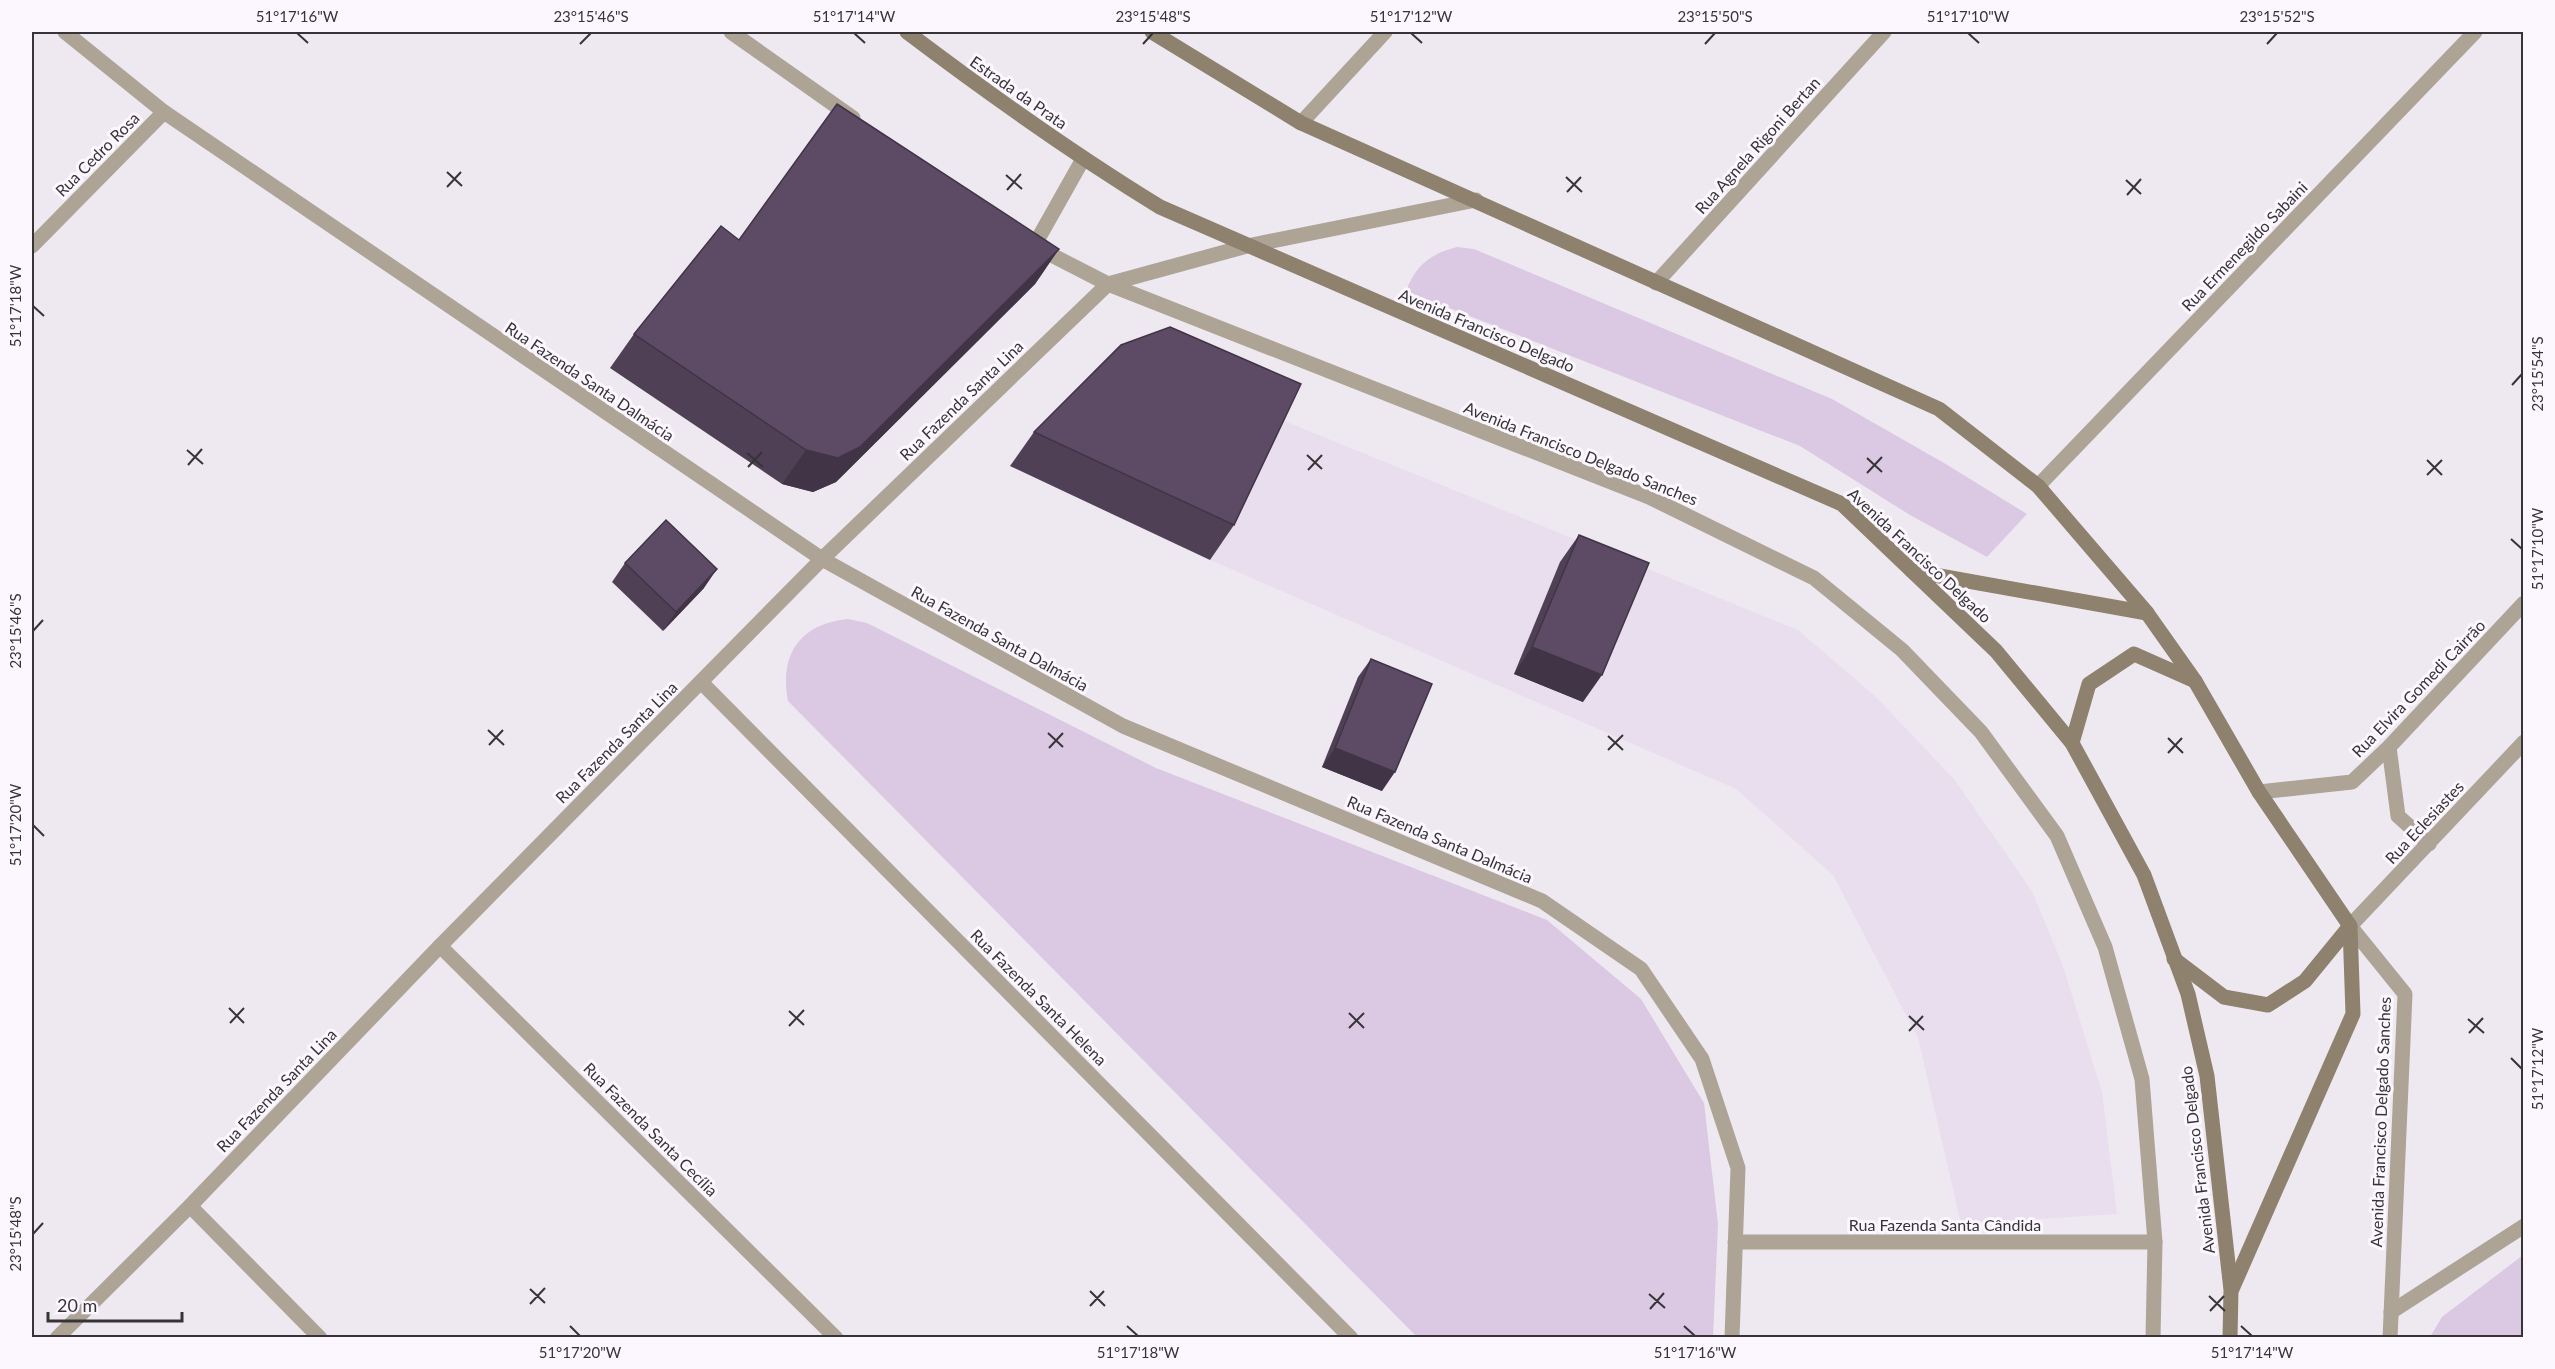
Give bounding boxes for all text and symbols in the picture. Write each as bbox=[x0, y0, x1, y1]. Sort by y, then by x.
text: 51°17'16"W bbox=[256, 7, 339, 25]
text: 23°15'46"S bbox=[553, 7, 629, 25]
text: 51°17'14"W bbox=[813, 7, 896, 25]
text: 23°15'48"S bbox=[1115, 7, 1191, 25]
text: 51°17'12"W bbox=[1370, 7, 1453, 25]
text: 23°15'50"S bbox=[1677, 7, 1753, 25]
text: 51°17'10"W bbox=[1927, 7, 2010, 25]
text: 23°15'52"S bbox=[2239, 7, 2315, 25]
street label: Estrada da Prata bbox=[967, 51, 1071, 133]
street label: Rua Agnela Rigoni Bertan bbox=[1691, 73, 1823, 217]
street label: Rua Cedro Rosa bbox=[51, 108, 143, 200]
street label: Rua Ermenegildo Sabaini bbox=[2177, 177, 2311, 315]
text: 51°17'18"W bbox=[6, 264, 24, 347]
street label: Avenida Francisco Delgado bbox=[1396, 284, 1578, 376]
street label: Rua Fazenda Santa Dalmácia bbox=[502, 317, 678, 445]
street label: Rua Fazenda Santa Lina bbox=[895, 336, 1027, 464]
text: 23°15'54"S bbox=[2528, 336, 2546, 412]
street label: Avenida Francisco Delgado Sanches bbox=[1461, 397, 1701, 509]
street label: Avenida Francisco Delgado bbox=[1844, 484, 1996, 626]
text: 51°17'10"W bbox=[2528, 507, 2546, 590]
street label: Rua Fazenda Santa Dalmácia bbox=[908, 581, 1092, 695]
text: 23°15'46"S bbox=[6, 593, 24, 669]
street label: Rua Elvira Gomedi Cairrão bbox=[2347, 615, 2489, 761]
street label: Rua Fazenda Santa Lina bbox=[551, 677, 681, 807]
street label: Rua Eclesiastes bbox=[2381, 777, 2467, 867]
text: 51°17'20"W bbox=[6, 783, 24, 866]
street label: Rua Fazenda Santa Dalmácia bbox=[1345, 791, 1535, 887]
street label: Rua Fazenda Santa Helena bbox=[967, 925, 1111, 1069]
street label: Avenida Francisco Delgado Sanches bbox=[2366, 996, 2394, 1248]
street label: Rua Fazenda Santa Lina bbox=[212, 1024, 340, 1156]
text: 51°17'12"W bbox=[2528, 1027, 2546, 1110]
street label: Rua Fazenda Santa Cecília bbox=[580, 1058, 722, 1200]
street label: Avenida Francisco Delgado bbox=[2176, 1065, 2218, 1255]
text: 23°15'48"S bbox=[6, 1196, 24, 1272]
street label: Rua Fazenda Santa Cândida bbox=[1849, 1215, 2041, 1234]
scale bar bbox=[48, 1285, 182, 1323]
text: 20 m bbox=[57, 1294, 97, 1316]
text: 51°17'20"W bbox=[539, 1343, 622, 1361]
text: 51°17'18"W bbox=[1097, 1343, 1180, 1361]
text: 51°17'16"W bbox=[1654, 1343, 1737, 1361]
text: 51°17'14"W bbox=[2211, 1343, 2294, 1361]

